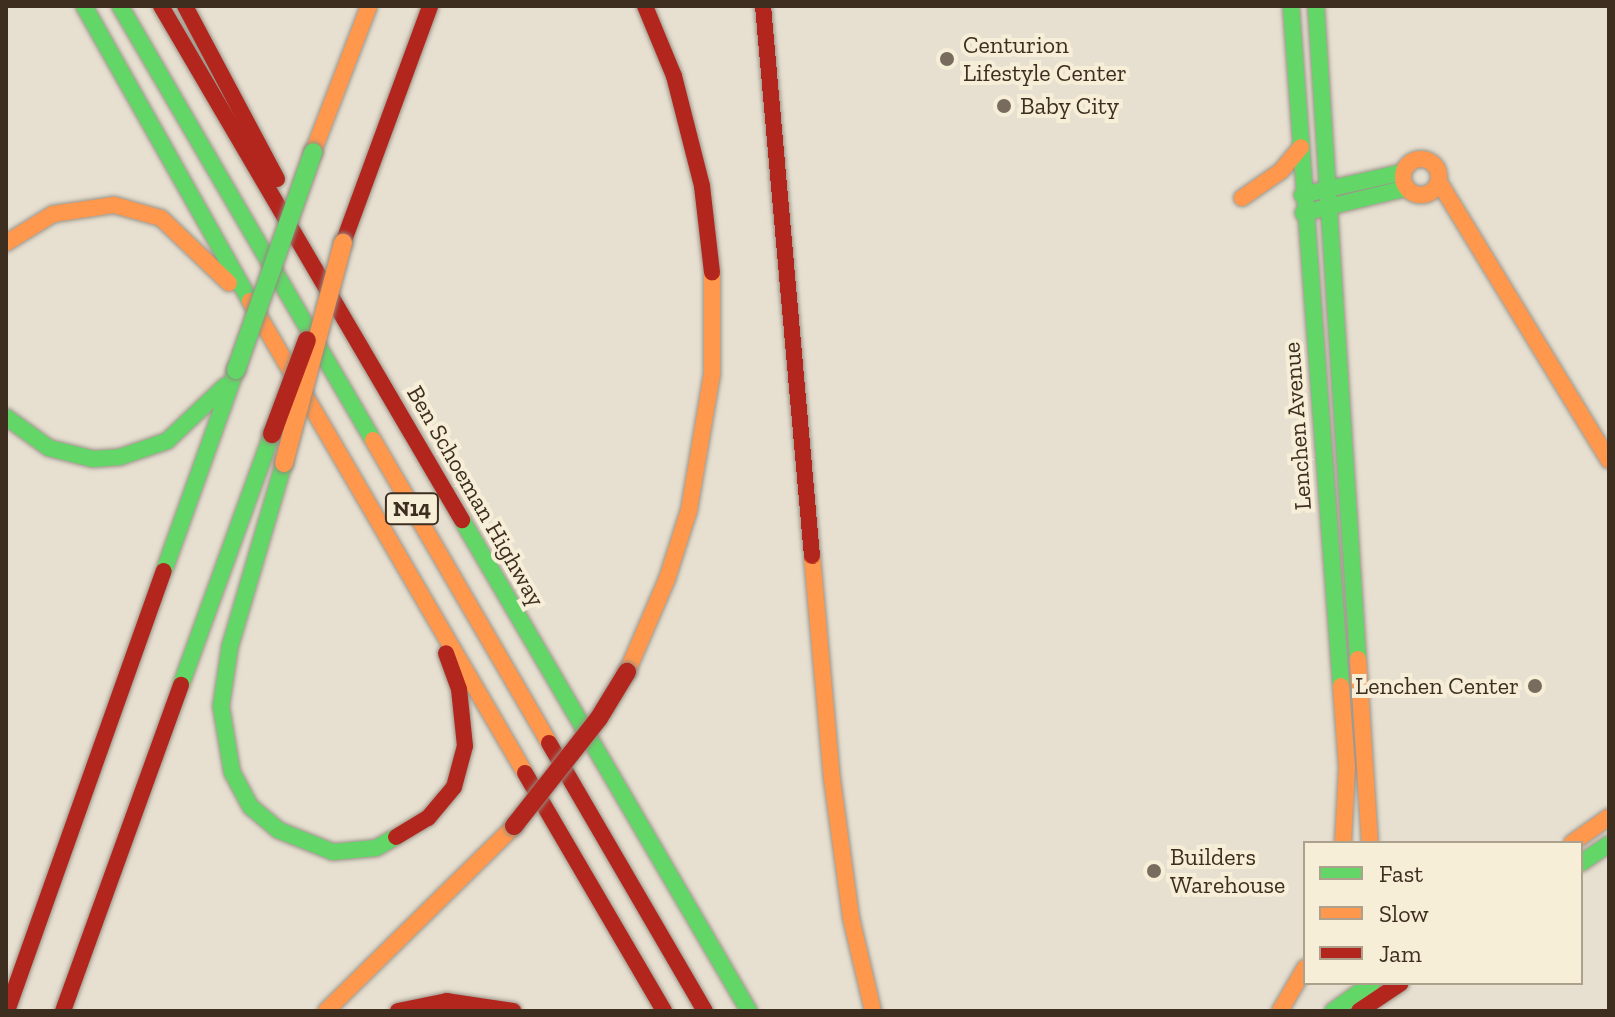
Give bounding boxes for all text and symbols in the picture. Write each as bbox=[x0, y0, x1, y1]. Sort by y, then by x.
place label: Centurion Lifestyle Center bbox=[963, 31, 1127, 87]
marker: Centurion Lifestyle Center bbox=[938, 50, 956, 68]
place label: Baby City bbox=[1020, 92, 1120, 120]
marker: Baby City bbox=[995, 97, 1013, 115]
street label: Lenchen Avenue bbox=[1277, 341, 1317, 511]
street label: Ben Schoeman Highway bbox=[401, 381, 551, 611]
road number: N14 bbox=[384, 491, 440, 527]
place label: Lenchen Center bbox=[1355, 672, 1519, 700]
marker: Lenchen Center bbox=[1526, 677, 1544, 695]
legend bbox=[1303, 841, 1583, 985]
place label: Builders Warehouse bbox=[1170, 843, 1285, 899]
text: Fast bbox=[1379, 859, 1423, 888]
marker: Builders Warehouse bbox=[1145, 862, 1163, 880]
text: Slow bbox=[1379, 899, 1429, 928]
text: Jam bbox=[1379, 939, 1422, 968]

